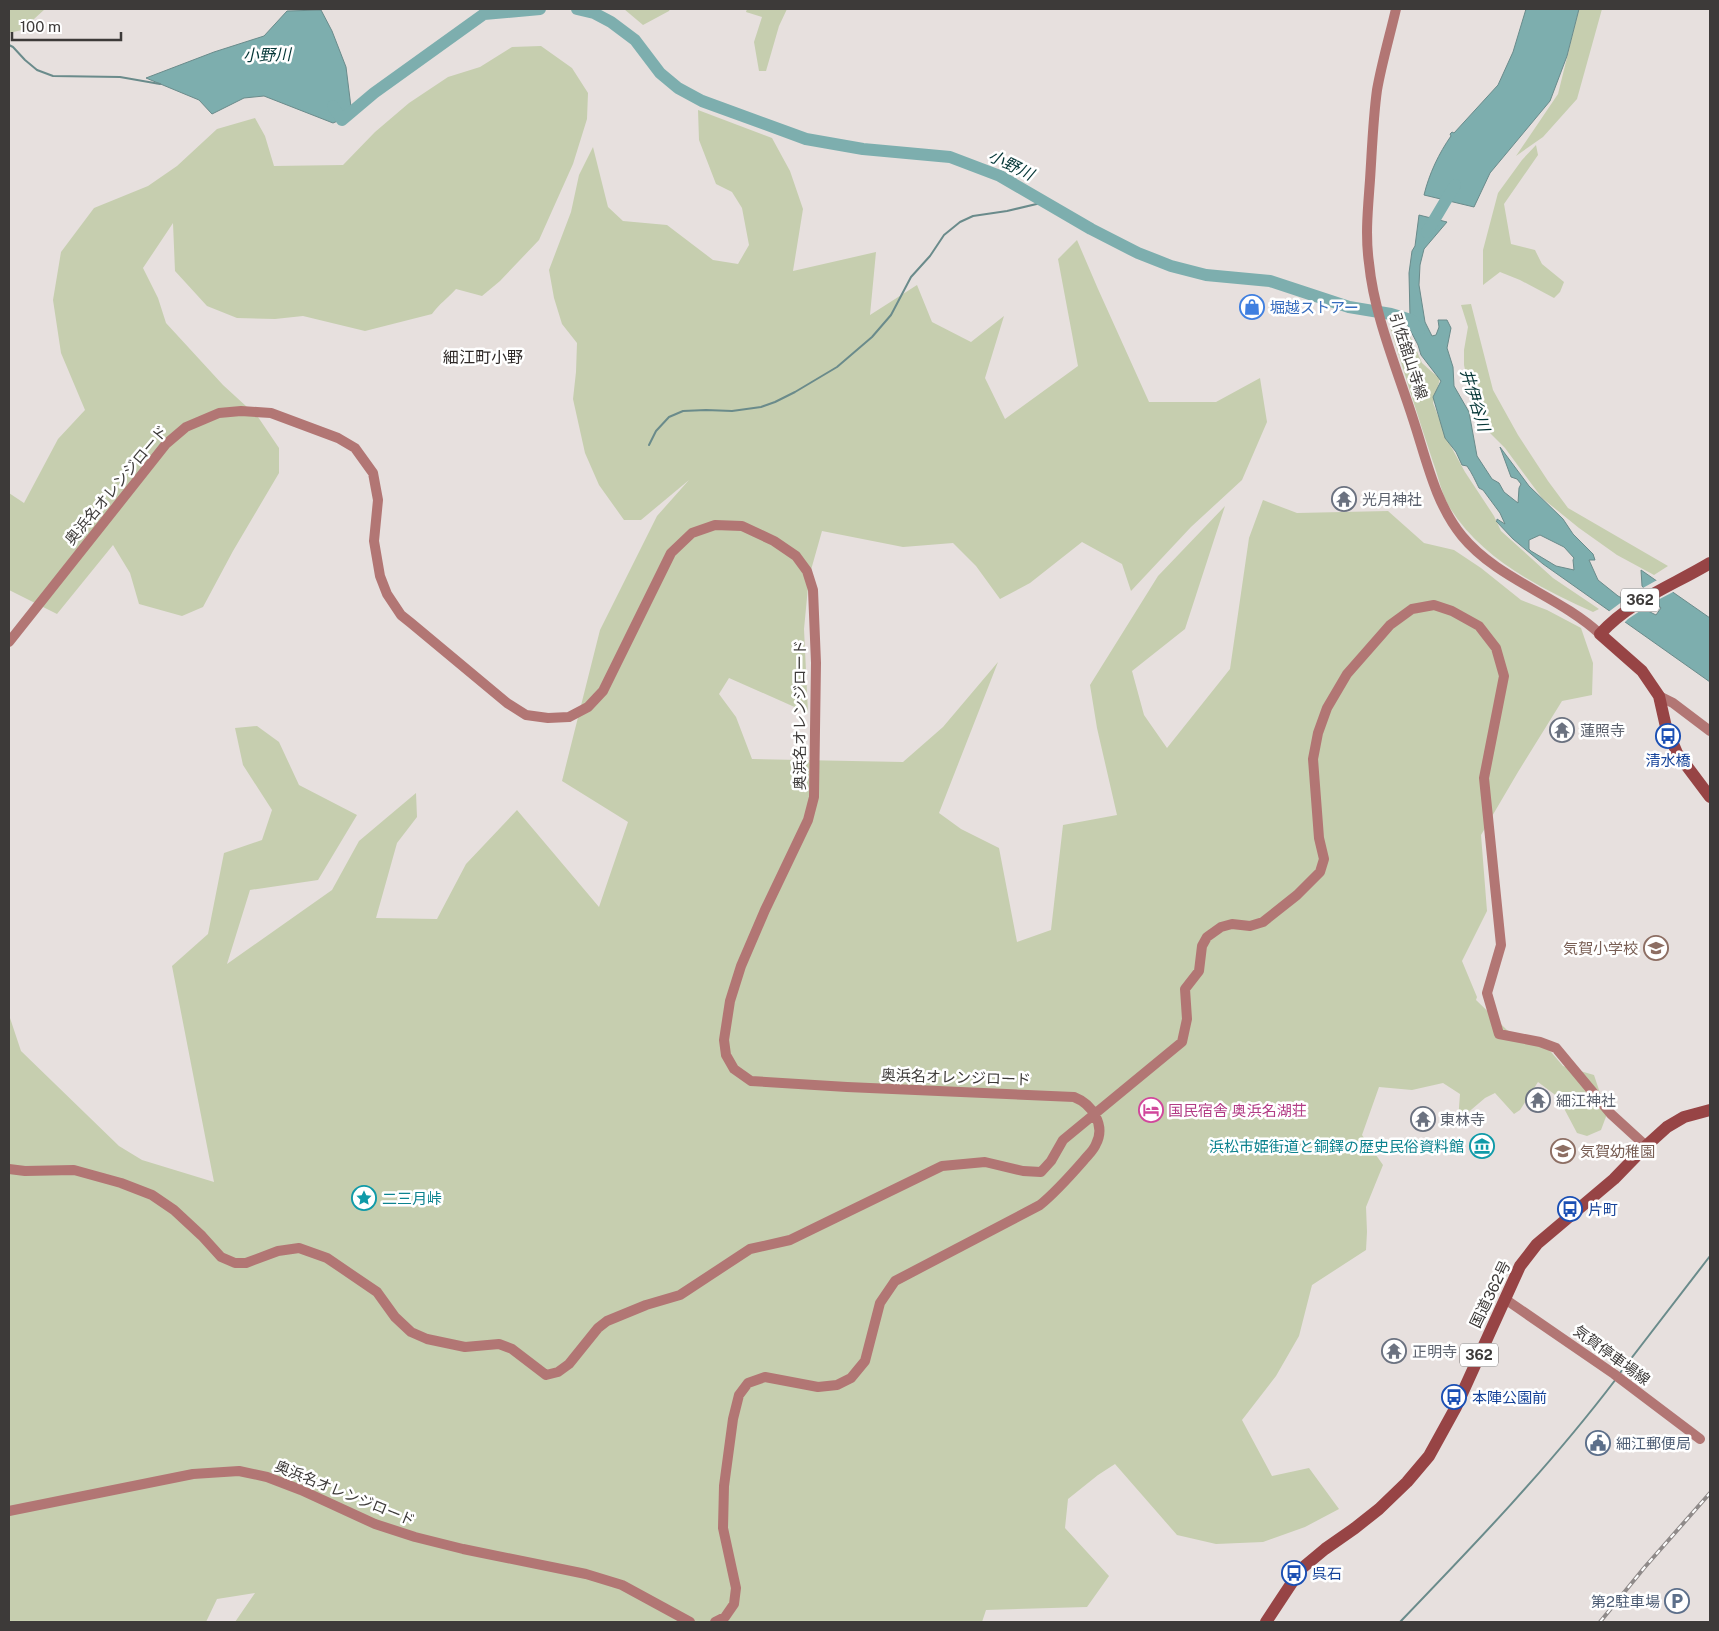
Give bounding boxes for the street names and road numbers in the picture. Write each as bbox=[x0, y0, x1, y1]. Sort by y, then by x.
street label: 引佐舘山寺線 bbox=[1387, 311, 1431, 401]
street label: 奥浜名オレンジロード bbox=[61, 422, 171, 548]
road number: 362 bbox=[1621, 588, 1659, 612]
street label: 奥浜名オレンジロード bbox=[791, 640, 808, 790]
street label: 奥浜名オレンジロード bbox=[881, 1066, 1031, 1088]
street label: 国道362号 bbox=[1466, 1258, 1514, 1330]
street label: 気賀停車場線 bbox=[1571, 1322, 1653, 1388]
road number: 362 bbox=[1460, 1344, 1498, 1366]
street label: 奥浜名オレンジロード bbox=[272, 1457, 418, 1529]

